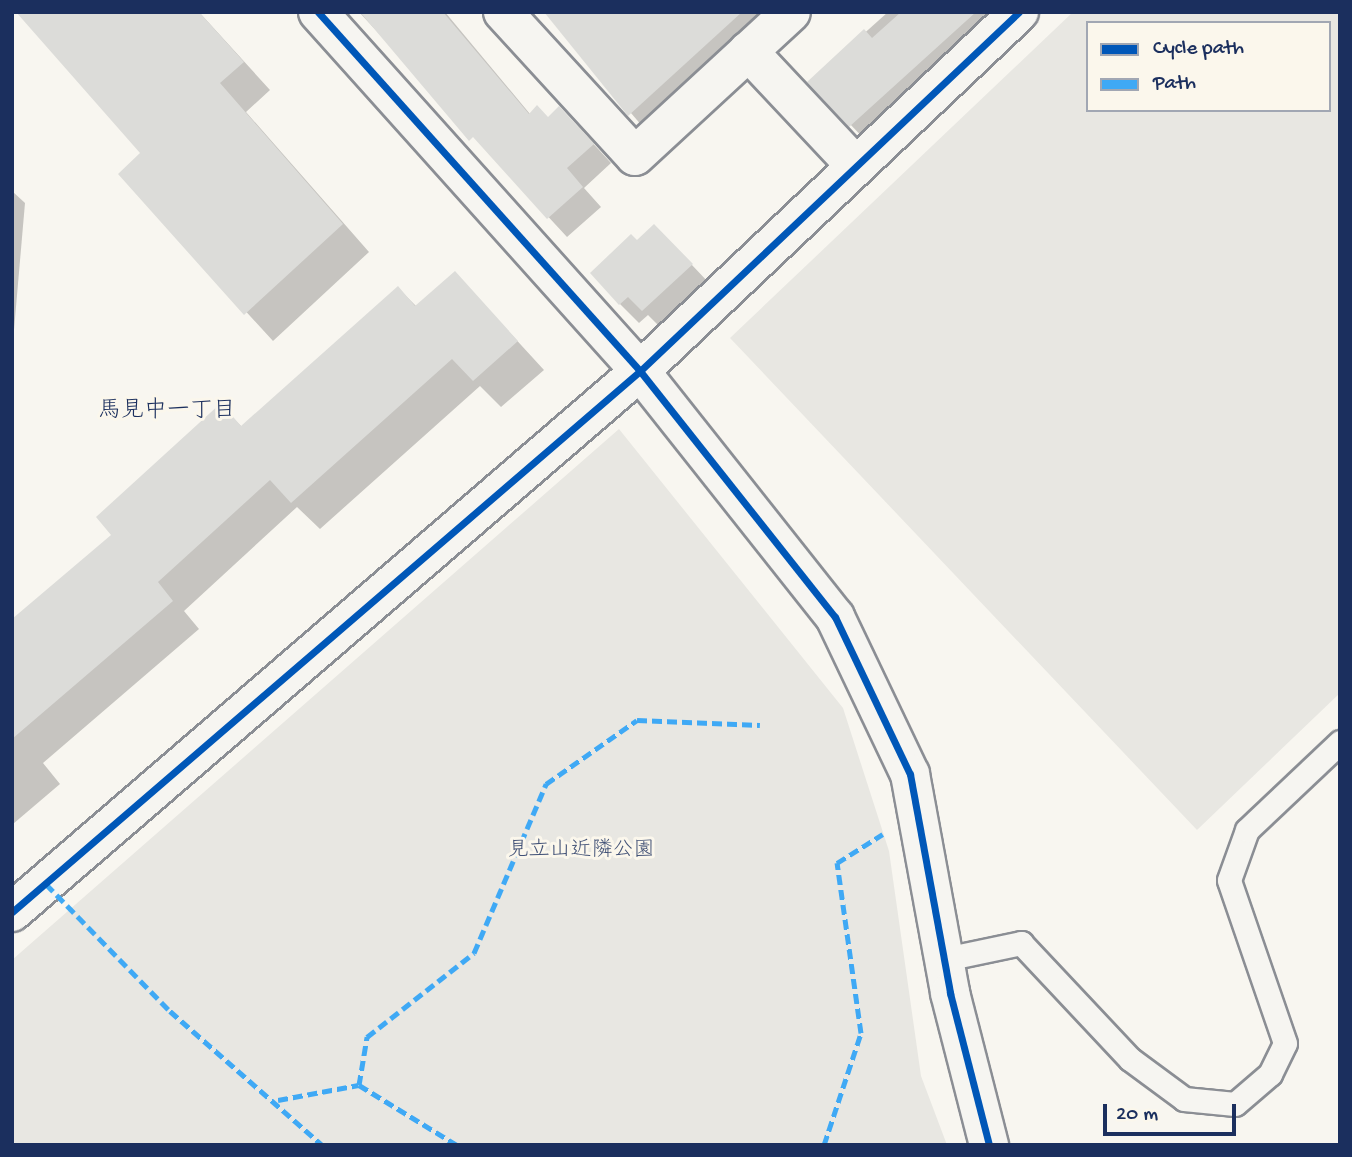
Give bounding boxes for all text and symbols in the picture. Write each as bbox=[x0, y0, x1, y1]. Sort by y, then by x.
legend bbox=[1086, 21, 1331, 112]
text: Cycle path bbox=[1153, 37, 1244, 62]
text: Path bbox=[1153, 72, 1196, 97]
district label: 馬見中一丁目 bbox=[98, 398, 236, 426]
park label: 見立山近隣公園 bbox=[508, 839, 654, 865]
scale bar bbox=[1107, 1090, 1240, 1134]
text: 20 m bbox=[1116, 1103, 1158, 1128]

